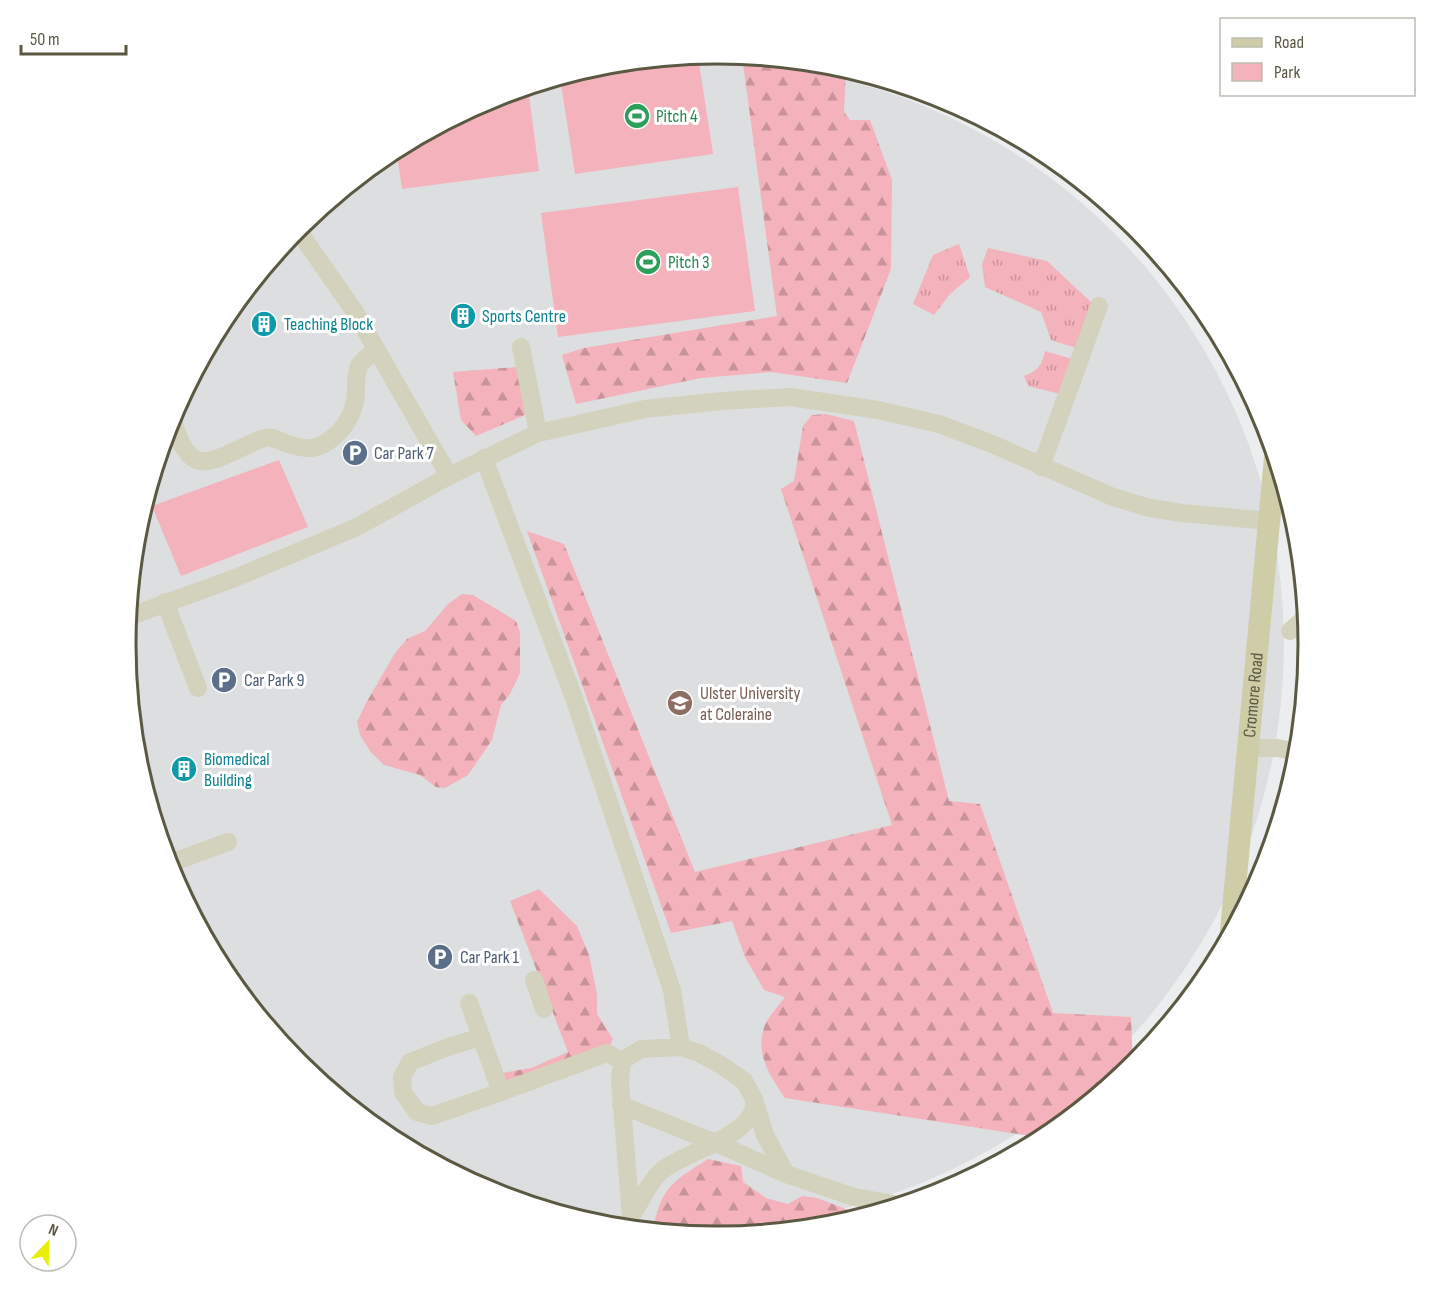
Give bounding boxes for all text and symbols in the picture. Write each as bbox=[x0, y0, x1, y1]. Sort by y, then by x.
scale bar bbox=[21, 18, 126, 56]
legend bbox=[1220, 18, 1415, 96]
text: 50 m bbox=[30, 29, 60, 50]
text: Road bbox=[1274, 32, 1304, 53]
text: Park bbox=[1274, 62, 1300, 83]
sports icon: Pitch 4 bbox=[622, 101, 652, 131]
place label: Pitch 4 bbox=[656, 106, 698, 127]
sports icon: Pitch 3 bbox=[633, 247, 663, 277]
place label: Pitch 3 bbox=[668, 252, 710, 273]
building icon: Sports Centre bbox=[448, 301, 478, 331]
place label: Sports Centre bbox=[482, 306, 566, 327]
building icon: Teaching Block bbox=[249, 309, 279, 339]
place label: Teaching Block bbox=[284, 314, 373, 335]
parking icon: Car Park 7 bbox=[340, 438, 370, 468]
place label: Car Park 7 bbox=[374, 443, 435, 464]
street label: Cromore Road bbox=[1239, 652, 1268, 738]
parking icon: Car Park 9 bbox=[209, 665, 239, 695]
place label: Car Park 9 bbox=[244, 670, 305, 691]
place label: Ulster University at Coleraine bbox=[700, 683, 801, 725]
school or university icon: Ulster University at Coleraine bbox=[665, 688, 695, 718]
place label: Biomedical Building bbox=[204, 749, 270, 791]
building icon: Biomedical Building bbox=[169, 754, 199, 784]
parking icon: Car Park 1 bbox=[425, 942, 455, 972]
place label: Car Park 1 bbox=[460, 947, 520, 968]
north arrow bbox=[18, 1213, 78, 1273]
text: N bbox=[46, 1220, 61, 1241]

